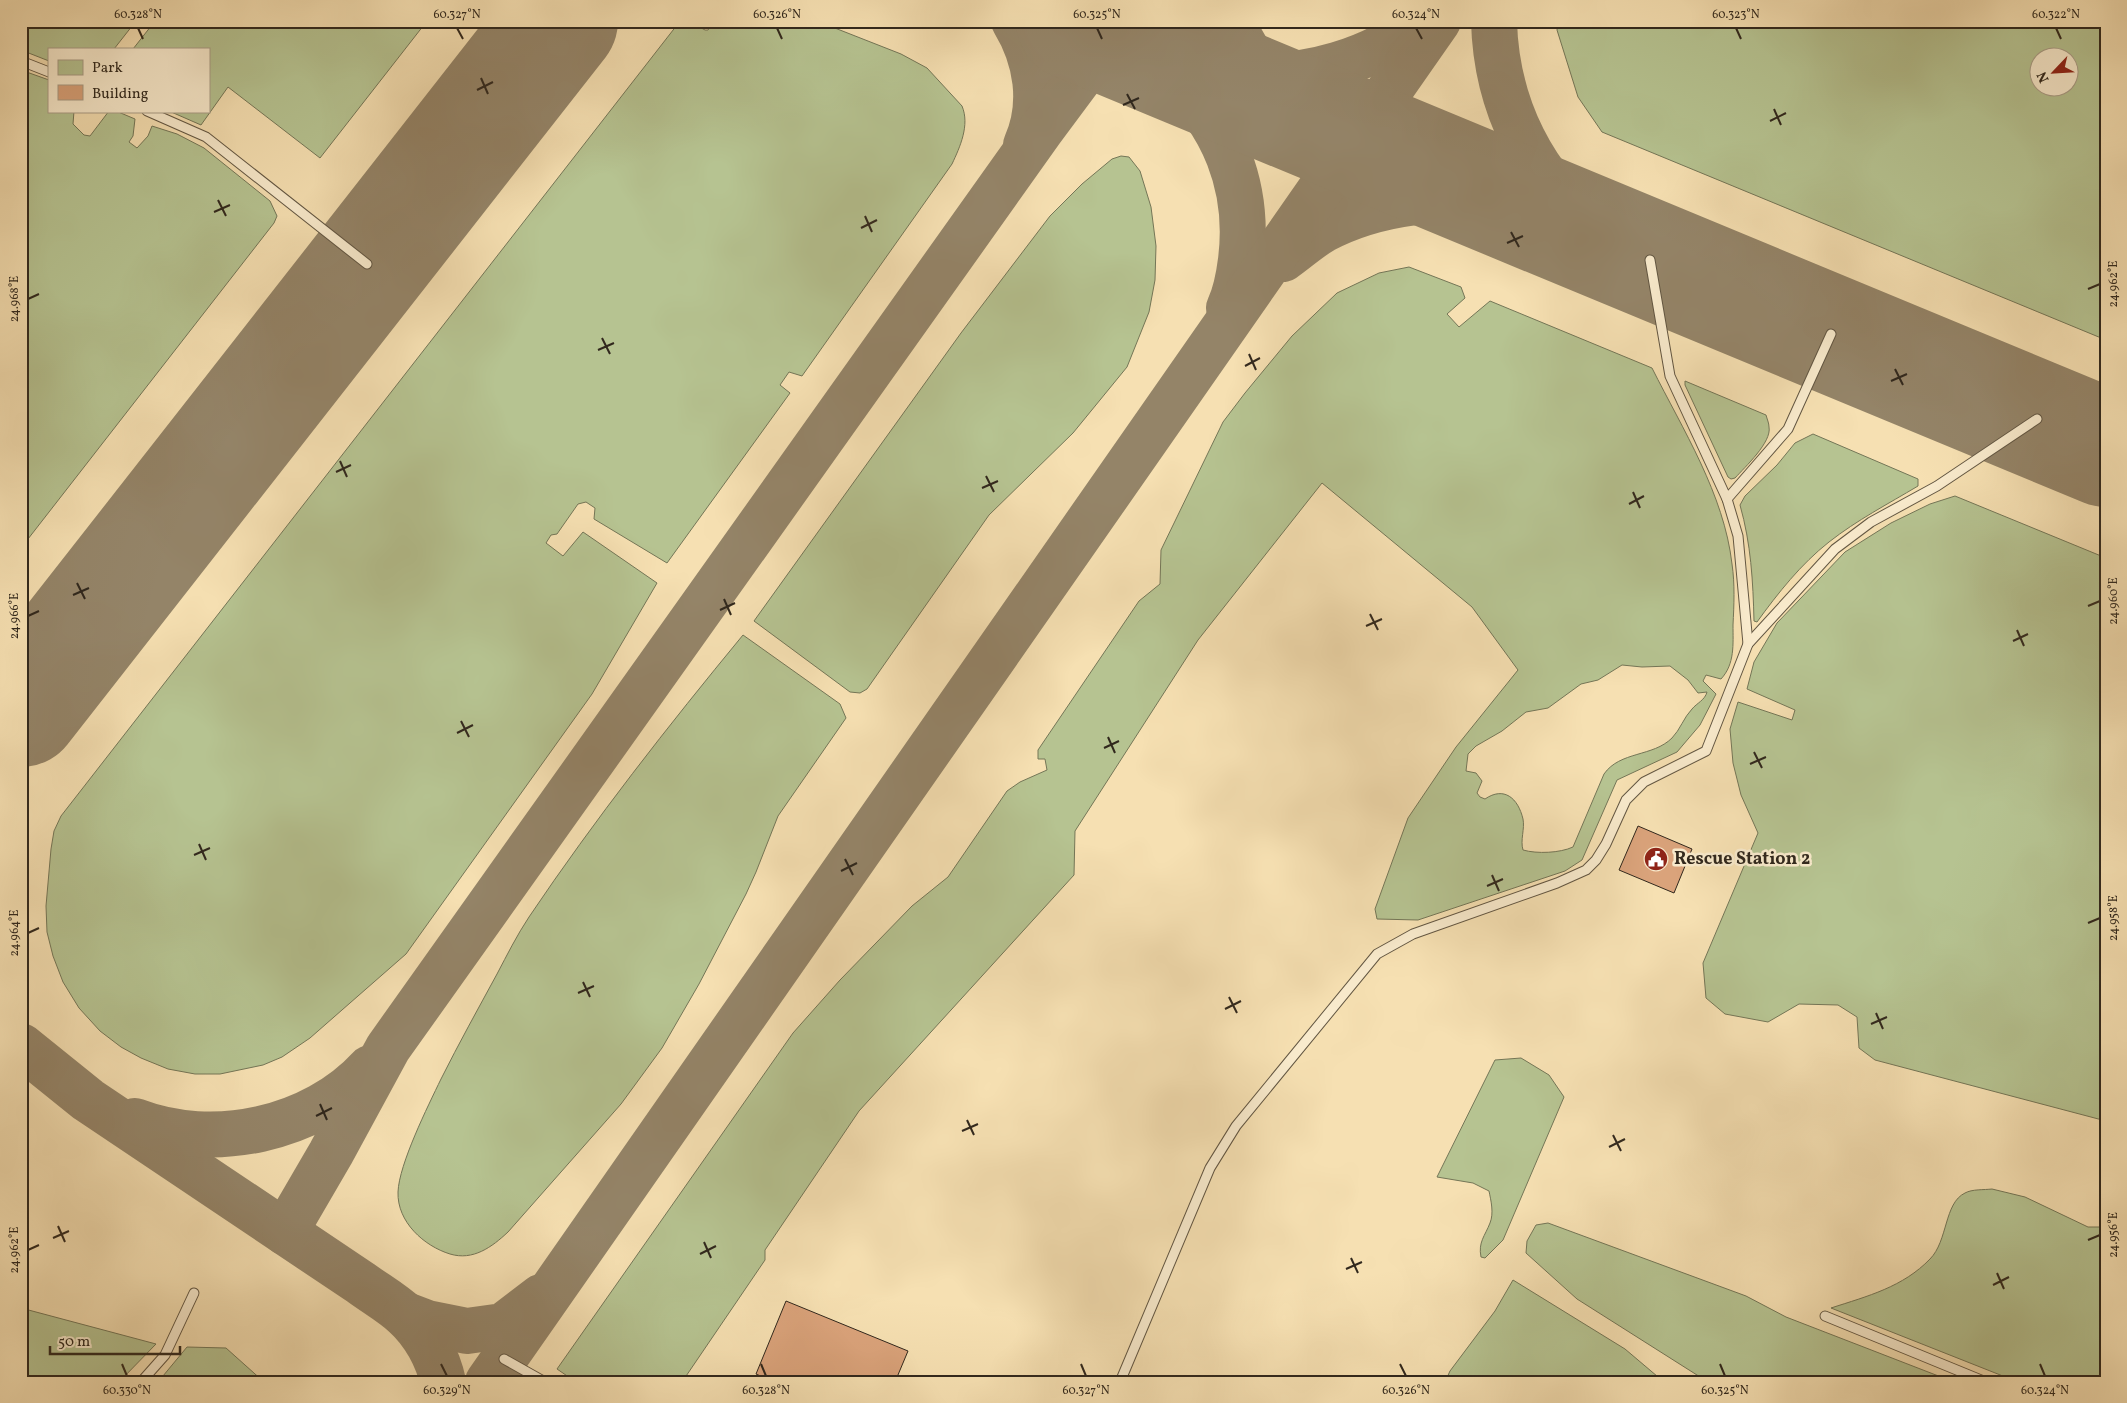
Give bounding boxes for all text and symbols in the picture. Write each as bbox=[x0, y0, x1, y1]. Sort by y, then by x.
text: 60.328°N bbox=[114, 7, 162, 23]
text: 60.327°N bbox=[433, 7, 481, 23]
text: 60.326°N bbox=[753, 7, 801, 23]
text: 60.325°N bbox=[1073, 7, 1121, 23]
text: 60.324°N bbox=[1392, 7, 1440, 23]
text: 60.323°N bbox=[1712, 7, 1760, 23]
text: 60.322°N bbox=[2032, 7, 2080, 23]
legend bbox=[48, 48, 210, 112]
north arrow bbox=[2030, 48, 2080, 98]
text: Park bbox=[92, 58, 123, 79]
text: N bbox=[2033, 68, 2054, 85]
text: Building bbox=[92, 84, 149, 105]
text: 24.962°E bbox=[2106, 261, 2122, 307]
text: 24.968°E bbox=[7, 276, 23, 322]
text: 24.960°E bbox=[2106, 577, 2122, 625]
text: 24.966°E bbox=[7, 593, 23, 639]
public building icon: Rescue Station 2 bbox=[1643, 846, 1669, 872]
place label: Rescue Station 2 bbox=[1674, 847, 1810, 872]
text: 24.958°E bbox=[2106, 895, 2122, 941]
text: 24.964°E bbox=[7, 909, 23, 957]
text: 24.956°E bbox=[2106, 1212, 2122, 1258]
text: 24.962°E bbox=[7, 1227, 23, 1273]
scale bar bbox=[50, 1323, 180, 1355]
text: 50 m bbox=[58, 1332, 90, 1353]
text: 60.330°N bbox=[103, 1383, 151, 1399]
text: 60.329°N bbox=[423, 1383, 471, 1399]
text: 60.328°N bbox=[742, 1383, 790, 1399]
text: 60.327°N bbox=[1062, 1383, 1110, 1399]
text: 60.326°N bbox=[1382, 1383, 1430, 1399]
text: 60.325°N bbox=[1701, 1383, 1749, 1399]
text: 60.324°N bbox=[2021, 1383, 2069, 1399]

